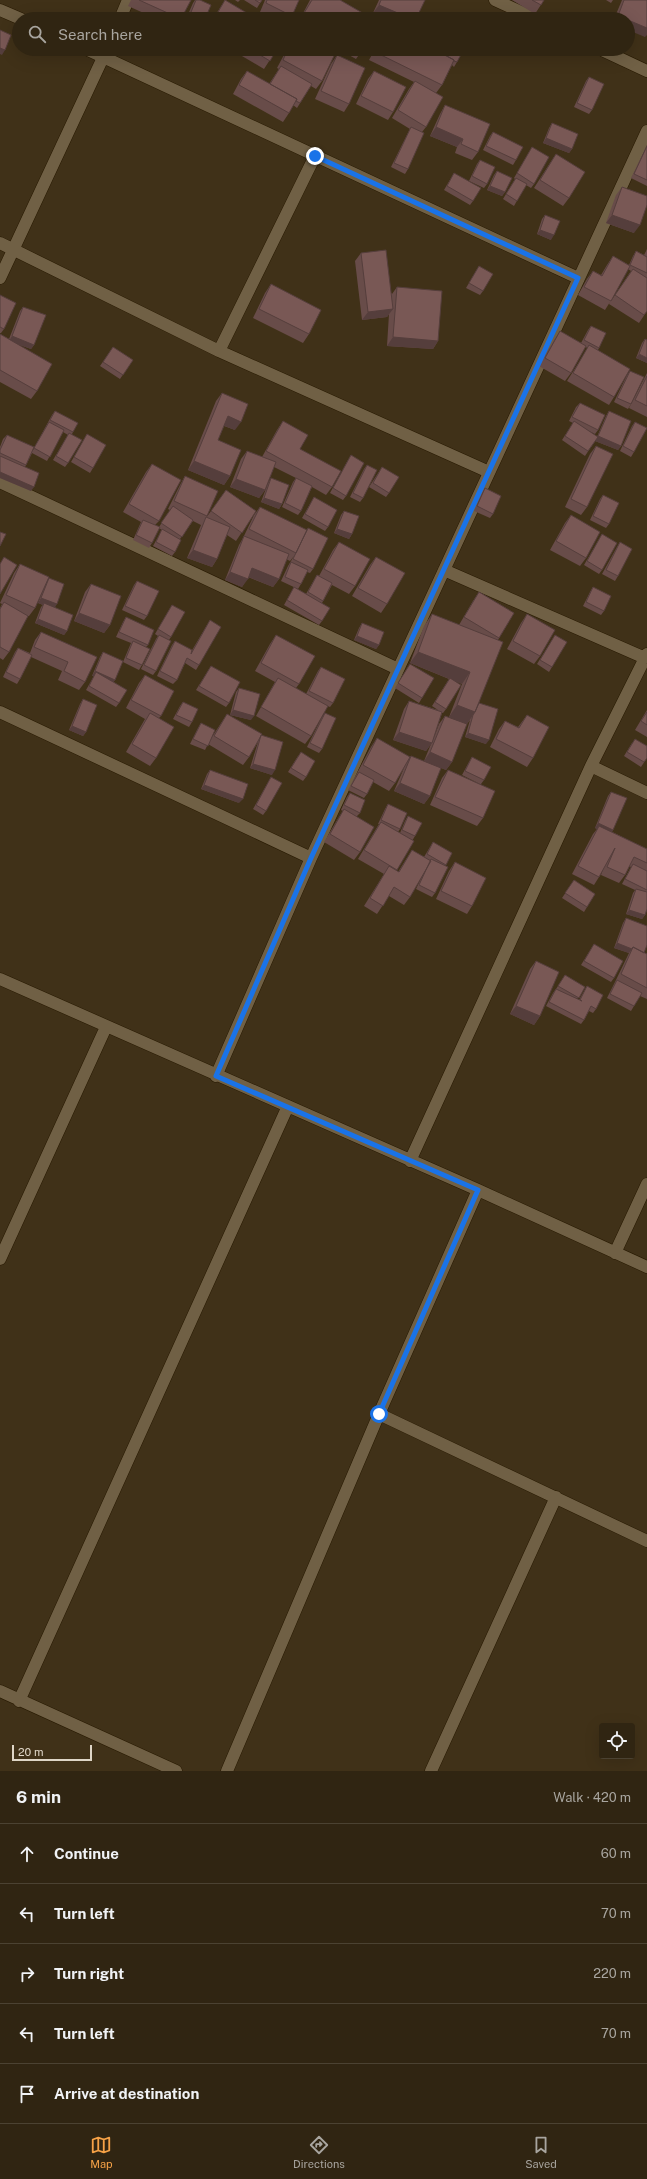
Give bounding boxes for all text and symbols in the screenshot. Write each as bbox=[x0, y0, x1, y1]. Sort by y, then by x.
search box bbox=[12, 12, 635, 56]
icon: search bbox=[26, 23, 48, 45]
text: Search here bbox=[58, 26, 142, 43]
route end bbox=[306, 147, 324, 165]
route start bbox=[370, 1405, 388, 1423]
map controls bbox=[599, 1723, 635, 1759]
button: locate bbox=[599, 1723, 635, 1759]
scale bar bbox=[12, 1743, 92, 1762]
text: 20 m bbox=[18, 1746, 43, 1758]
text: 6 min bbox=[16, 1787, 61, 1807]
text: Walk · 420 m bbox=[553, 1790, 631, 1805]
icon: ahead bbox=[16, 1843, 38, 1865]
text: Continue bbox=[54, 1845, 119, 1862]
text: 60 m bbox=[601, 1846, 631, 1861]
icon: left bbox=[16, 1903, 38, 1925]
text: Turn left bbox=[54, 1905, 115, 1922]
text: 70 m bbox=[601, 1906, 631, 1921]
icon: right bbox=[16, 1963, 38, 1985]
text: Turn right bbox=[54, 1965, 124, 1982]
text: 220 m bbox=[593, 1966, 631, 1981]
icon: left bbox=[16, 2023, 38, 2045]
text: Turn left bbox=[54, 2025, 115, 2042]
text: 70 m bbox=[601, 2026, 631, 2041]
icon: arrive bbox=[16, 2083, 38, 2105]
text: Arrive at destination bbox=[54, 2085, 199, 2102]
tab: Map bbox=[90, 2134, 113, 2170]
tab: Directions bbox=[293, 2134, 345, 2170]
tab: Saved bbox=[525, 2134, 557, 2170]

